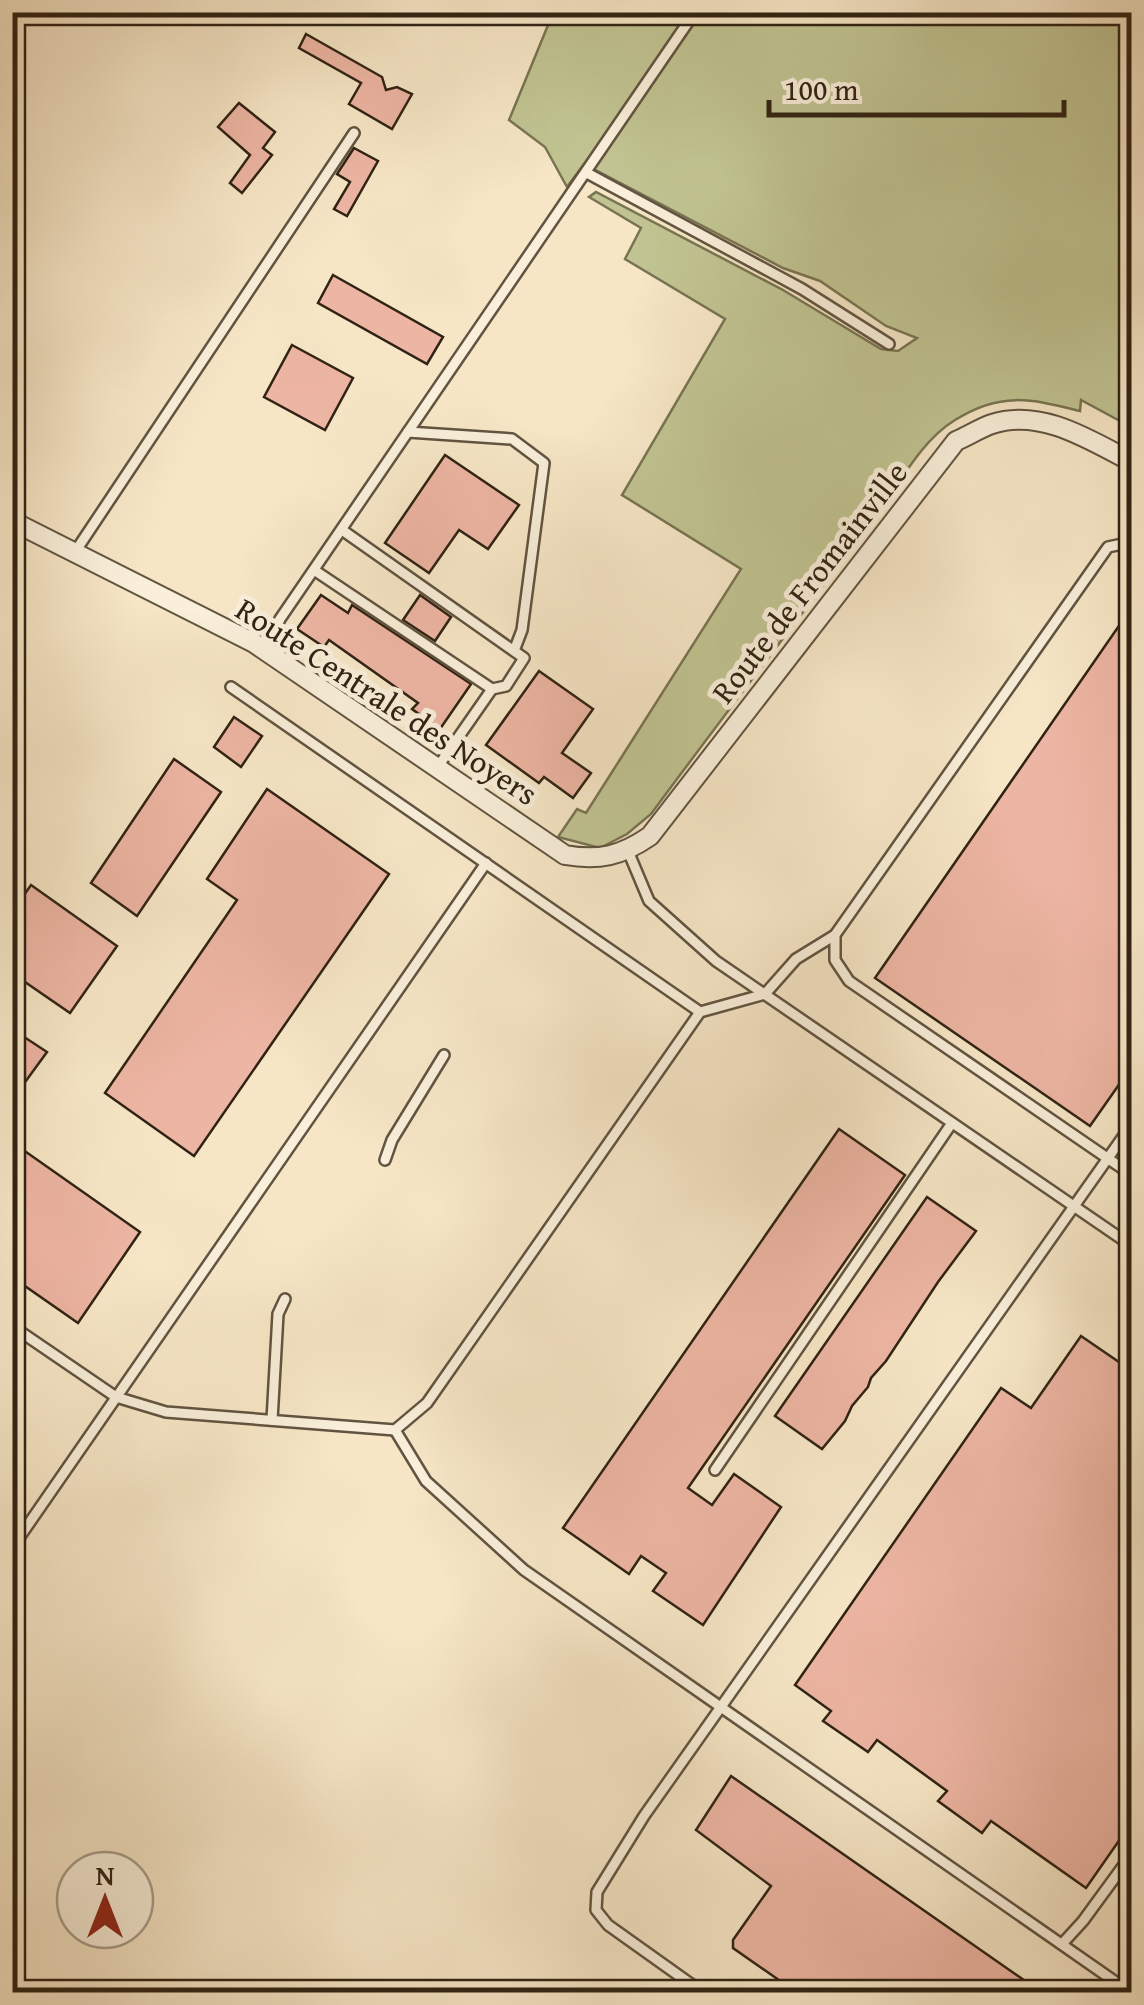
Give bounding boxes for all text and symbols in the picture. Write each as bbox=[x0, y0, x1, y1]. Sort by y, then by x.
scale bar bbox=[769, 55, 1064, 117]
text: 100 m bbox=[784, 67, 859, 111]
street label: Route de Fromainville bbox=[700, 451, 918, 713]
street label: Route Centrale des Noyers bbox=[227, 586, 547, 816]
north arrow bbox=[55, 1850, 155, 1950]
text: N bbox=[96, 1854, 115, 1895]

